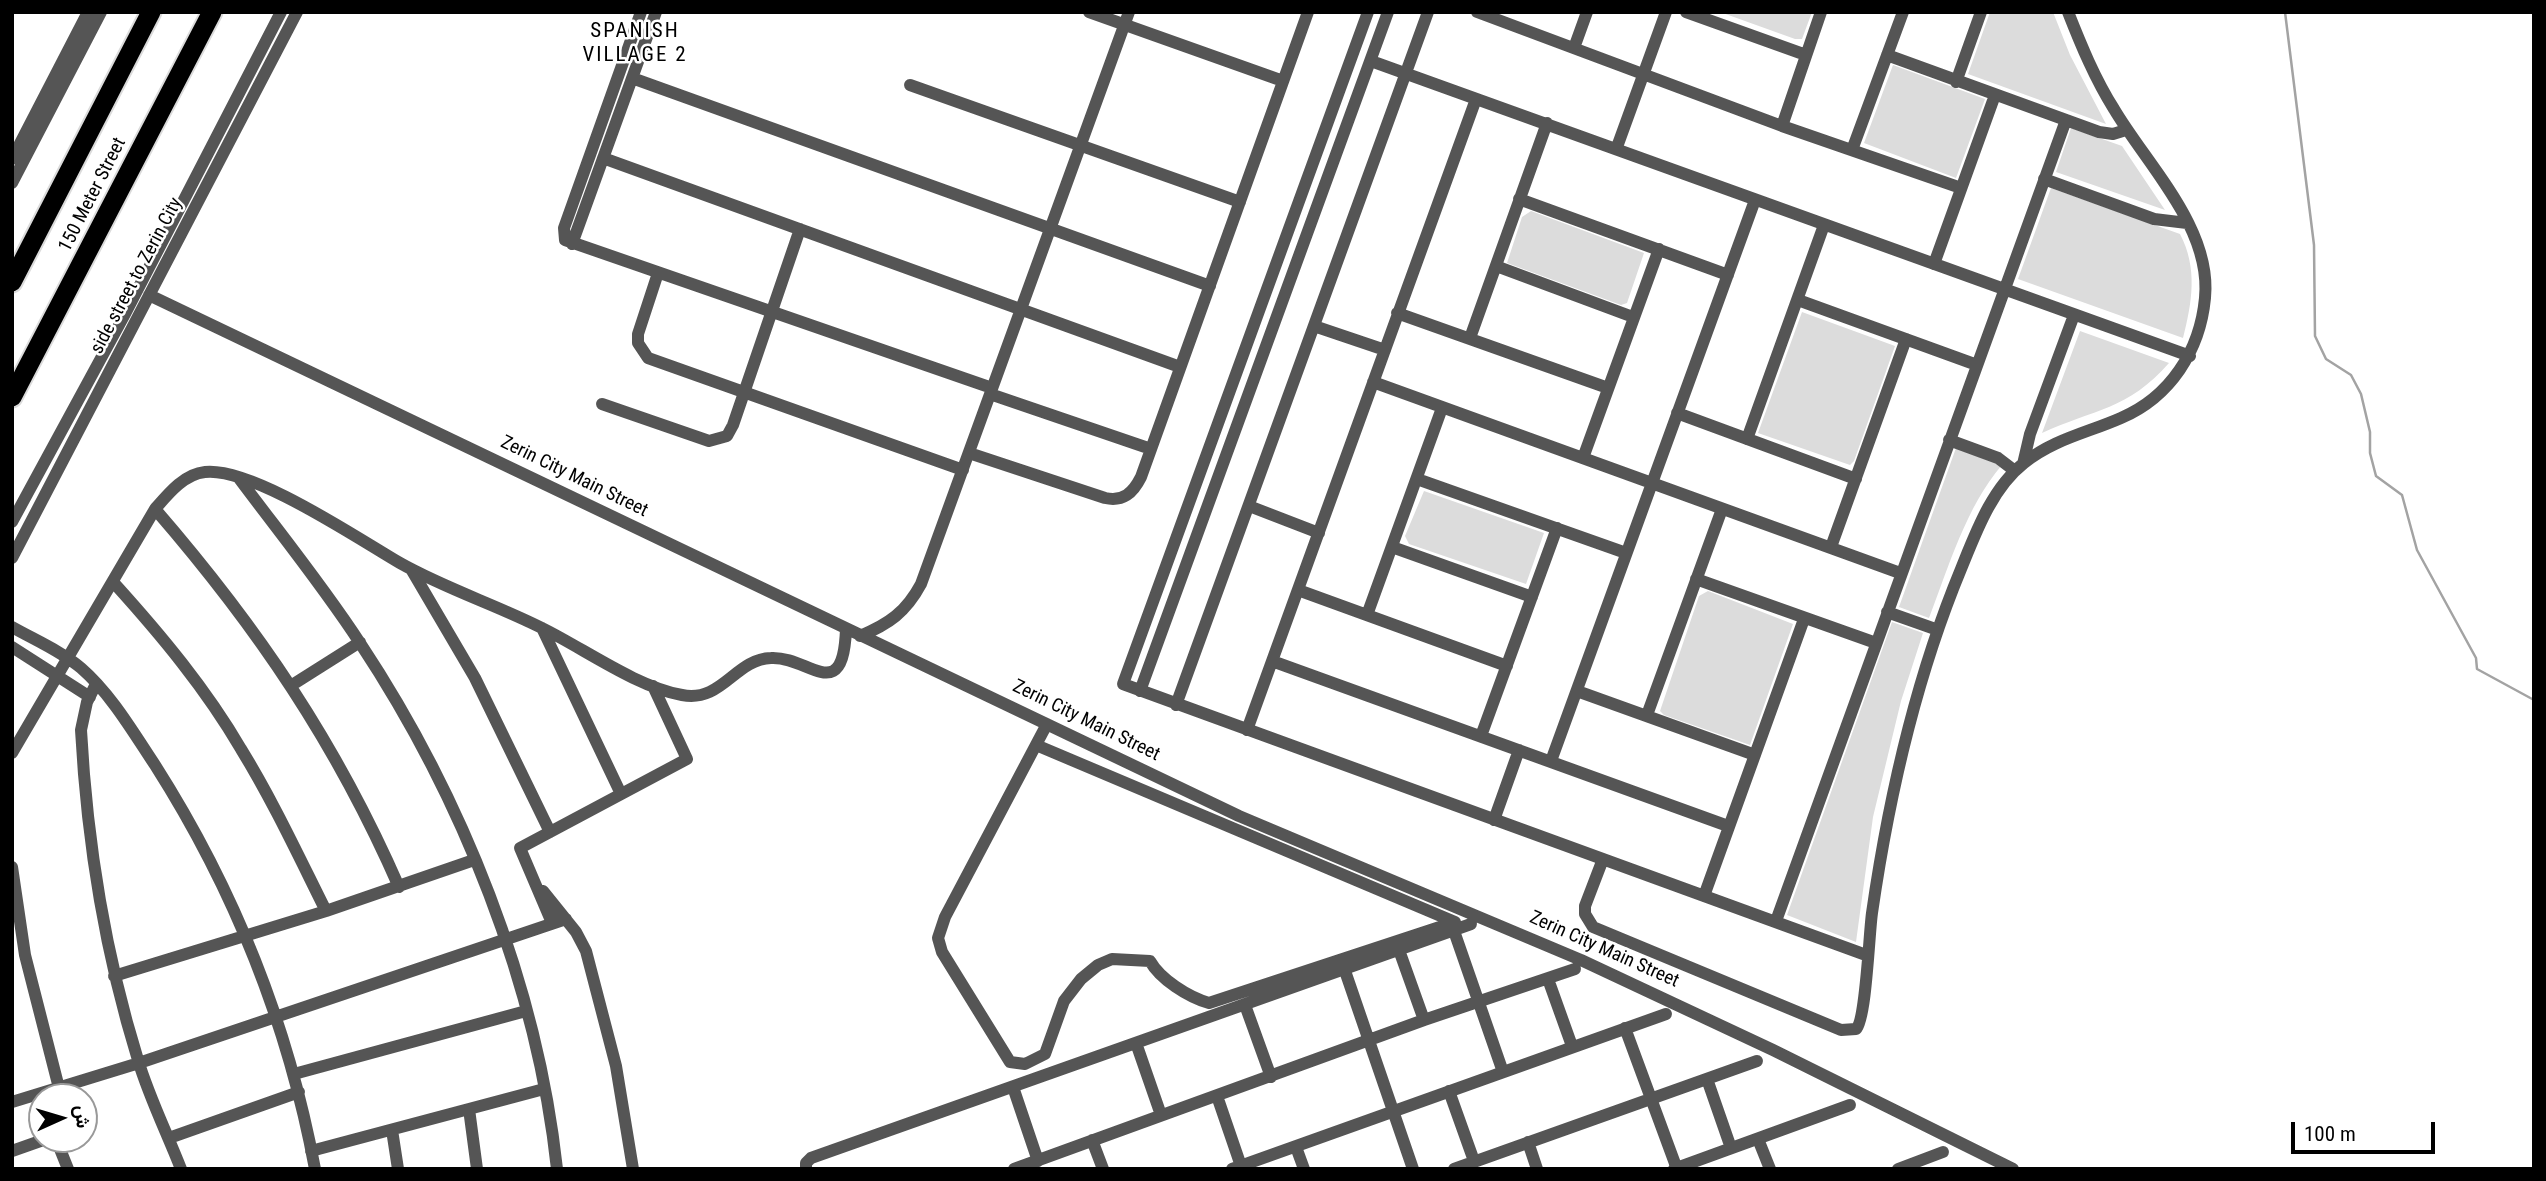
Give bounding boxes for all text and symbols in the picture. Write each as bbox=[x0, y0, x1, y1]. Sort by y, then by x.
district label: SPANISH VILLAGE 2 bbox=[584, 19, 686, 69]
street label: 150 Meter Street bbox=[54, 134, 132, 256]
street label: side street to Zerin City bbox=[86, 194, 188, 358]
street label: Zerin City Main Street bbox=[497, 431, 651, 523]
street label: Zerin City Main Street bbox=[1009, 675, 1163, 767]
street label: Zerin City Main Street bbox=[1526, 907, 1682, 993]
north arrow bbox=[28, 1083, 98, 1153]
text: ش bbox=[70, 1104, 95, 1129]
scale bar bbox=[2294, 1108, 2438, 1152]
text: 100 m bbox=[2304, 1122, 2356, 1146]

